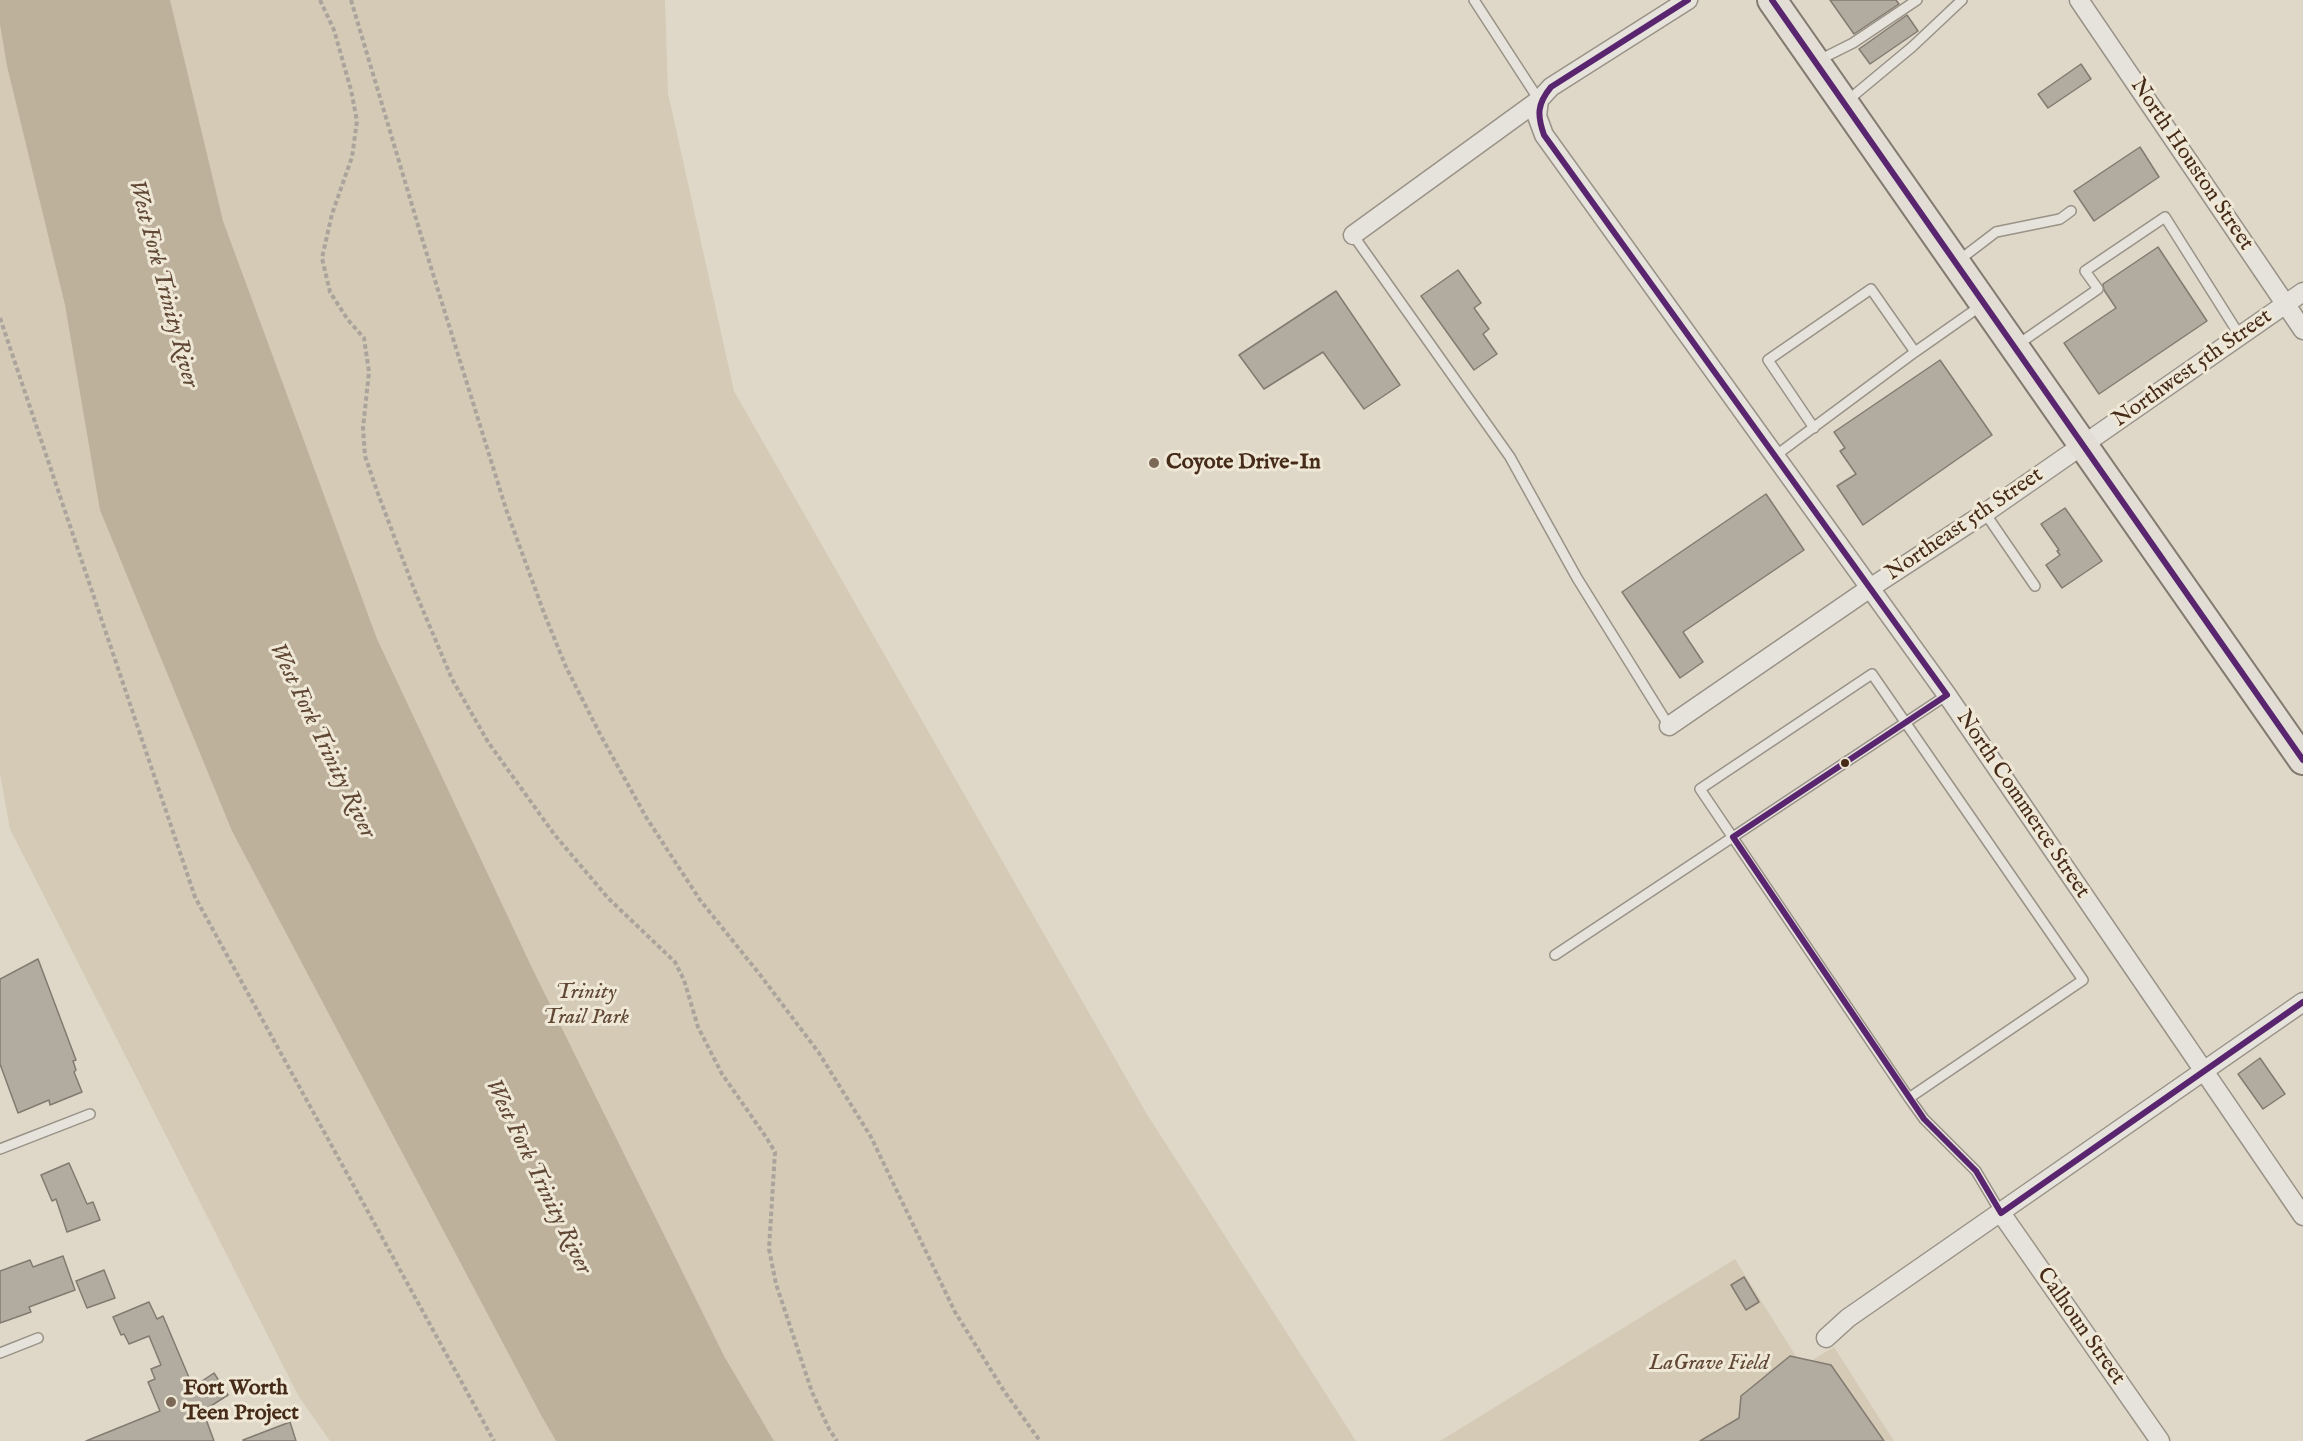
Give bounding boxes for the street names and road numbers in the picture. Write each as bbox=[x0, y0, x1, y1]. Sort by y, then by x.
street label: North Houston Street bbox=[2124, 74, 2258, 256]
street label: Northwest 5th Street bbox=[2108, 304, 2278, 434]
street label: Northeast 5th Street bbox=[1881, 463, 2049, 587]
street label: North Commerce Street bbox=[1949, 706, 2095, 904]
street label: Calhoun Street bbox=[2030, 1263, 2130, 1391]

